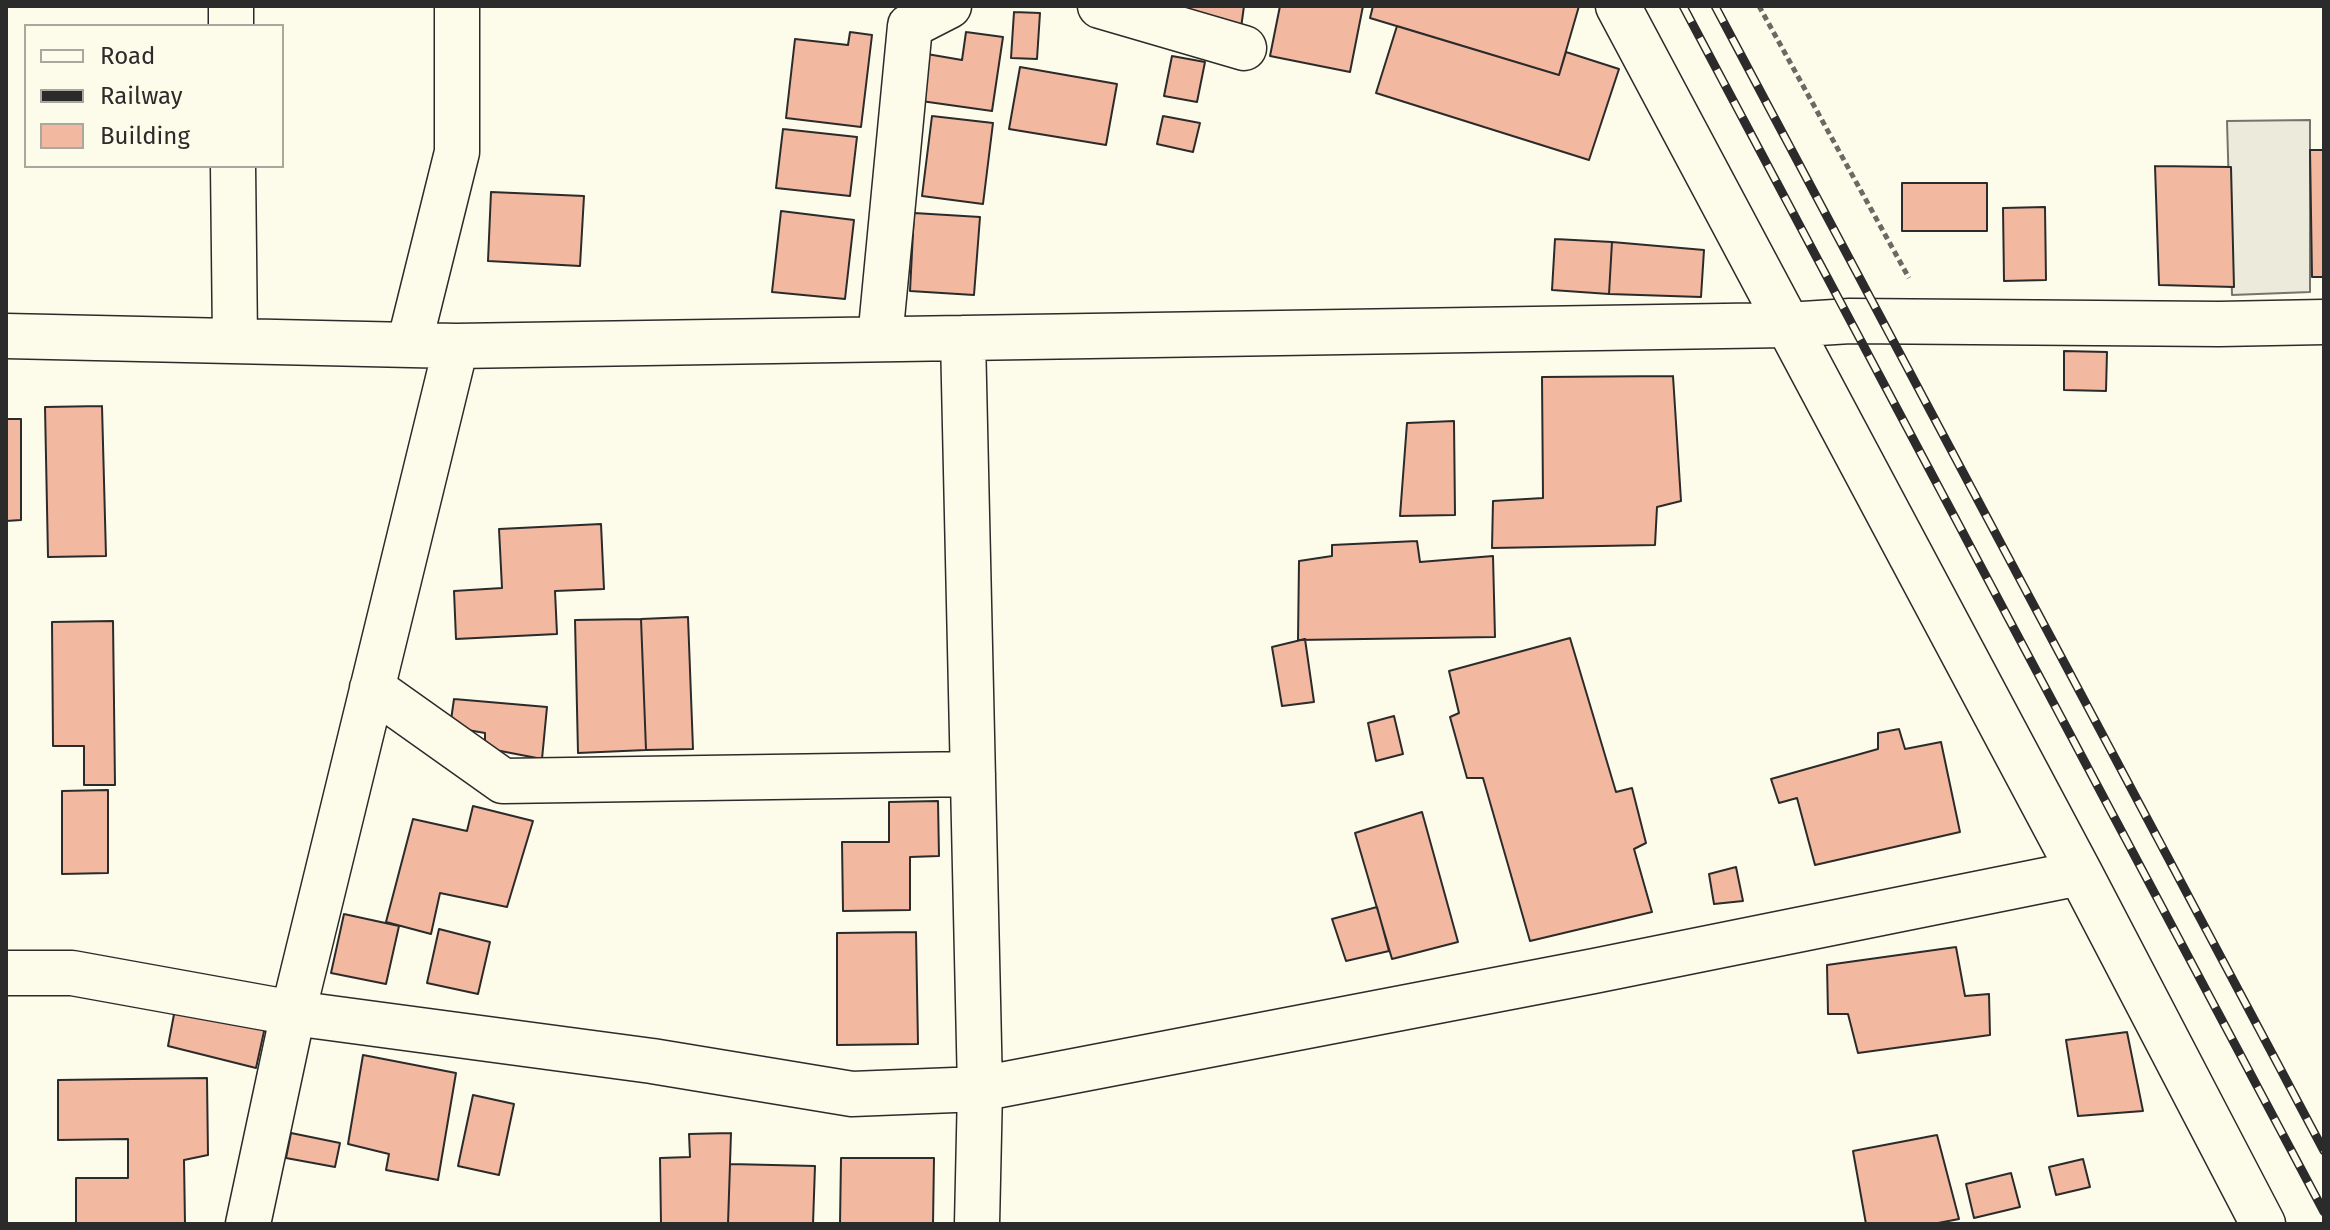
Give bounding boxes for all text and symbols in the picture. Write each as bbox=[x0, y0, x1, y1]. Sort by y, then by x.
legend bbox=[24, 24, 284, 168]
text: Road bbox=[100, 42, 155, 70]
text: Railway bbox=[100, 82, 183, 110]
text: Building bbox=[100, 122, 190, 150]

